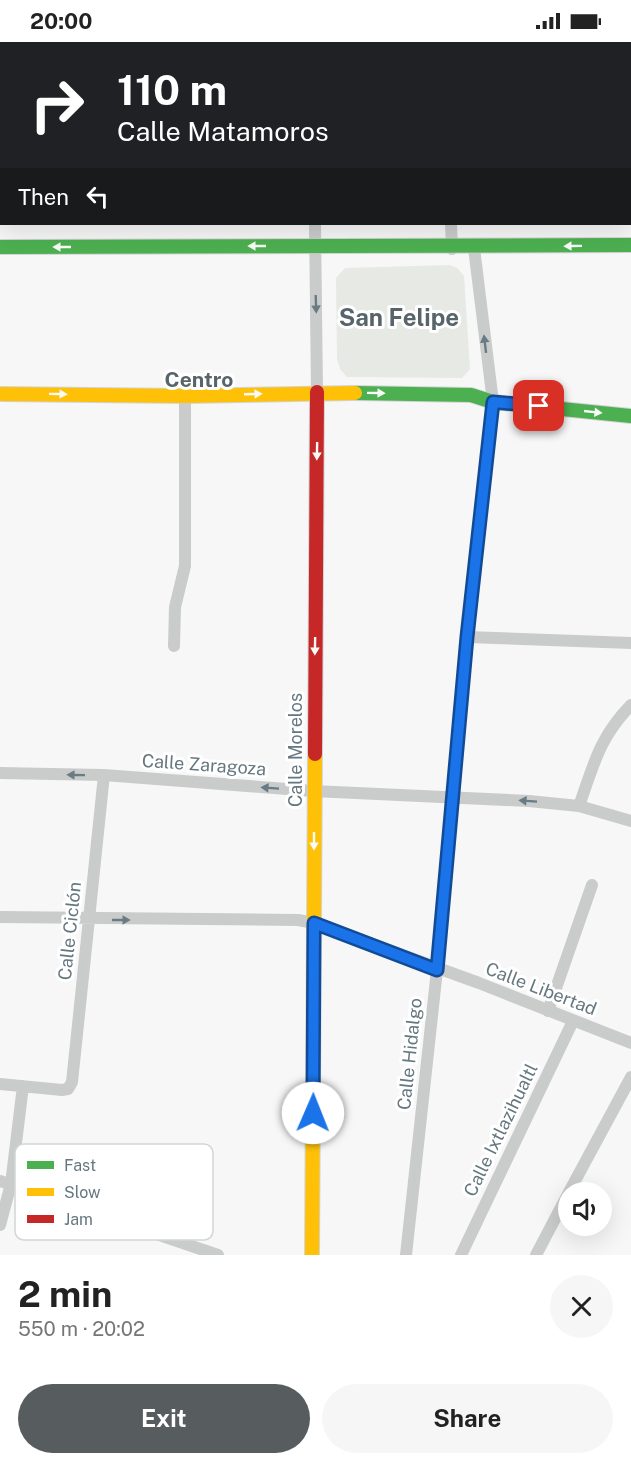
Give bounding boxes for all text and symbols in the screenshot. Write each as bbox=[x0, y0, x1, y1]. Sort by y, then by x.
text: 20:00 bbox=[30, 8, 92, 34]
text: 110 m bbox=[117, 65, 227, 114]
icon: right bbox=[18, 66, 96, 144]
text: Calle Matamoros bbox=[117, 115, 329, 147]
icon: left bbox=[81, 180, 114, 213]
text: Then bbox=[18, 184, 69, 210]
one-way arrow bbox=[248, 241, 267, 251]
one-way arrow bbox=[563, 241, 582, 251]
one-way arrow bbox=[53, 242, 72, 252]
one-way arrow bbox=[311, 295, 321, 314]
district label: San Felipe bbox=[339, 303, 459, 331]
one-way arrow bbox=[481, 334, 490, 353]
district label: Centro bbox=[165, 367, 233, 392]
pin bbox=[513, 380, 564, 431]
one-way arrow bbox=[366, 388, 385, 398]
one-way arrow bbox=[244, 389, 263, 399]
icon: arrive bbox=[522, 389, 555, 422]
one-way arrow bbox=[49, 390, 68, 399]
one-way arrow bbox=[584, 407, 603, 417]
one-way arrow bbox=[312, 441, 322, 460]
one-way arrow bbox=[310, 636, 320, 655]
street label: Calle Morelos bbox=[285, 693, 306, 807]
street label: Calle Zaragoza bbox=[141, 750, 267, 779]
one-way arrow bbox=[66, 770, 85, 780]
one-way arrow bbox=[261, 783, 280, 793]
one-way arrow bbox=[518, 797, 537, 806]
one-way arrow bbox=[309, 831, 319, 850]
street label: Calle Ciclón bbox=[54, 881, 85, 981]
one-way arrow bbox=[112, 915, 131, 925]
street label: Calle Libertad bbox=[483, 958, 600, 1019]
street label: Calle Hidalgo bbox=[393, 997, 426, 1111]
street label: Calle Ixtlazihualtl bbox=[459, 1060, 542, 1200]
position arrow bbox=[281, 1081, 345, 1145]
legend bbox=[15, 1144, 213, 1240]
text: Fast bbox=[64, 1156, 96, 1175]
map controls bbox=[558, 1182, 612, 1236]
button: sound bbox=[558, 1182, 612, 1236]
text: Slow bbox=[64, 1183, 101, 1202]
text: Jam bbox=[64, 1210, 93, 1229]
text: 2 min bbox=[18, 1273, 112, 1315]
button: close bbox=[550, 1275, 613, 1338]
text: 550 m · 20:02 bbox=[18, 1317, 145, 1341]
button: Exit bbox=[18, 1384, 310, 1453]
button: Share bbox=[322, 1384, 613, 1453]

